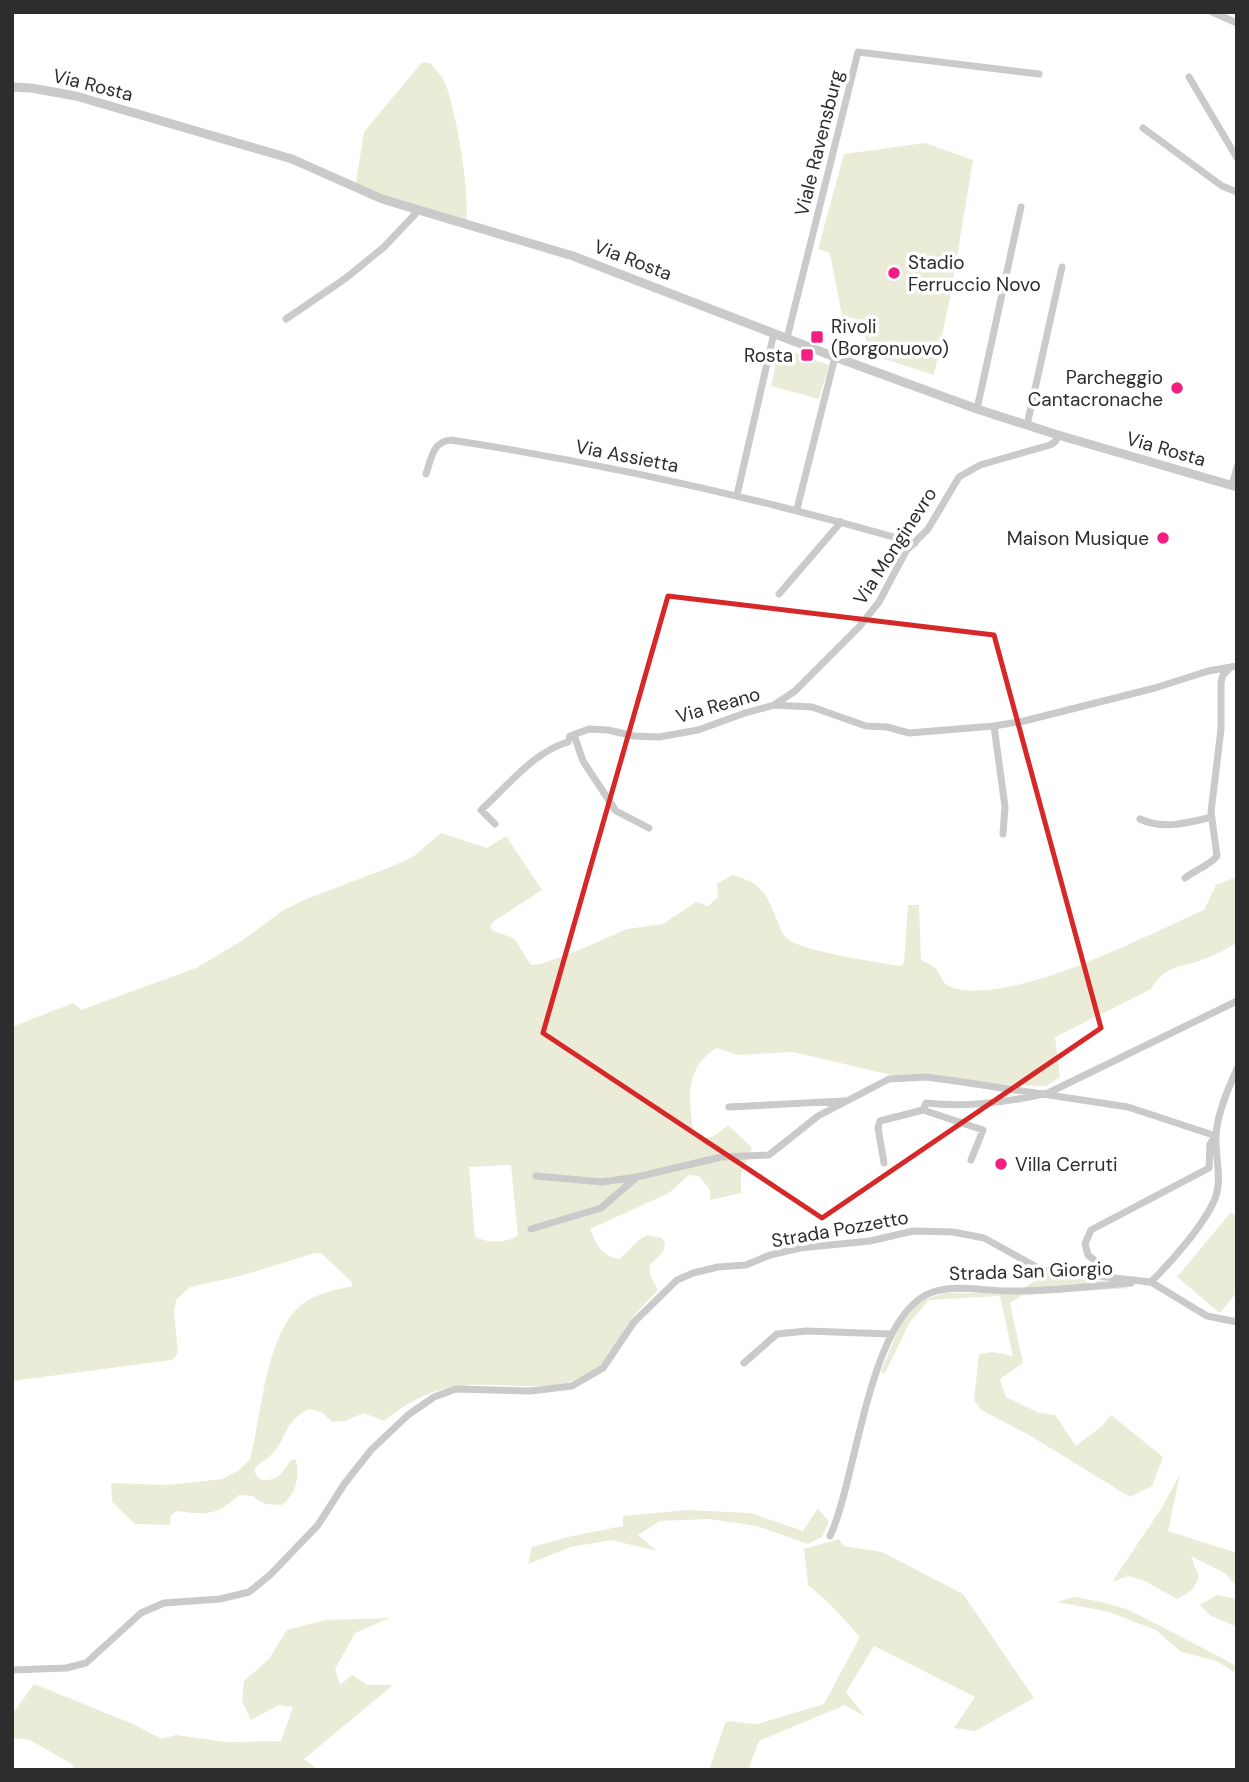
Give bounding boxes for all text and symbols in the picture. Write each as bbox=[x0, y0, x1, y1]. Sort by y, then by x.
street label: Via Rosta bbox=[50, 63, 136, 107]
street label: Viale Ravensburg bbox=[789, 67, 849, 219]
street label: Via Rosta bbox=[590, 234, 676, 286]
place label: Stadio Ferruccio Novo bbox=[908, 250, 1041, 297]
marker: Stadio Ferruccio Novo bbox=[886, 265, 902, 281]
place label: Rivoli (Borgonuovo) bbox=[831, 314, 949, 361]
marker: Rivoli (Borgonuovo) bbox=[809, 329, 825, 345]
place label: Rosta bbox=[744, 343, 793, 368]
marker: Rosta bbox=[799, 347, 815, 363]
place label: Parcheggio Cantacronache bbox=[1028, 365, 1163, 412]
marker: Parcheggio Cantacronache bbox=[1169, 380, 1185, 396]
street label: Via Rosta bbox=[1123, 426, 1209, 472]
street label: Via Assietta bbox=[573, 434, 681, 478]
street label: Via Monginevro bbox=[848, 482, 942, 610]
place label: Maison Musique bbox=[1007, 526, 1149, 551]
marker: Maison Musique bbox=[1155, 530, 1171, 546]
street label: Via Reano bbox=[673, 681, 763, 729]
place label: Villa Cerruti bbox=[1015, 1152, 1118, 1177]
marker: Villa Cerruti bbox=[993, 1156, 1009, 1172]
street label: Strada Pozzetto bbox=[770, 1205, 910, 1253]
street label: Strada San Giorgio bbox=[949, 1256, 1113, 1286]

